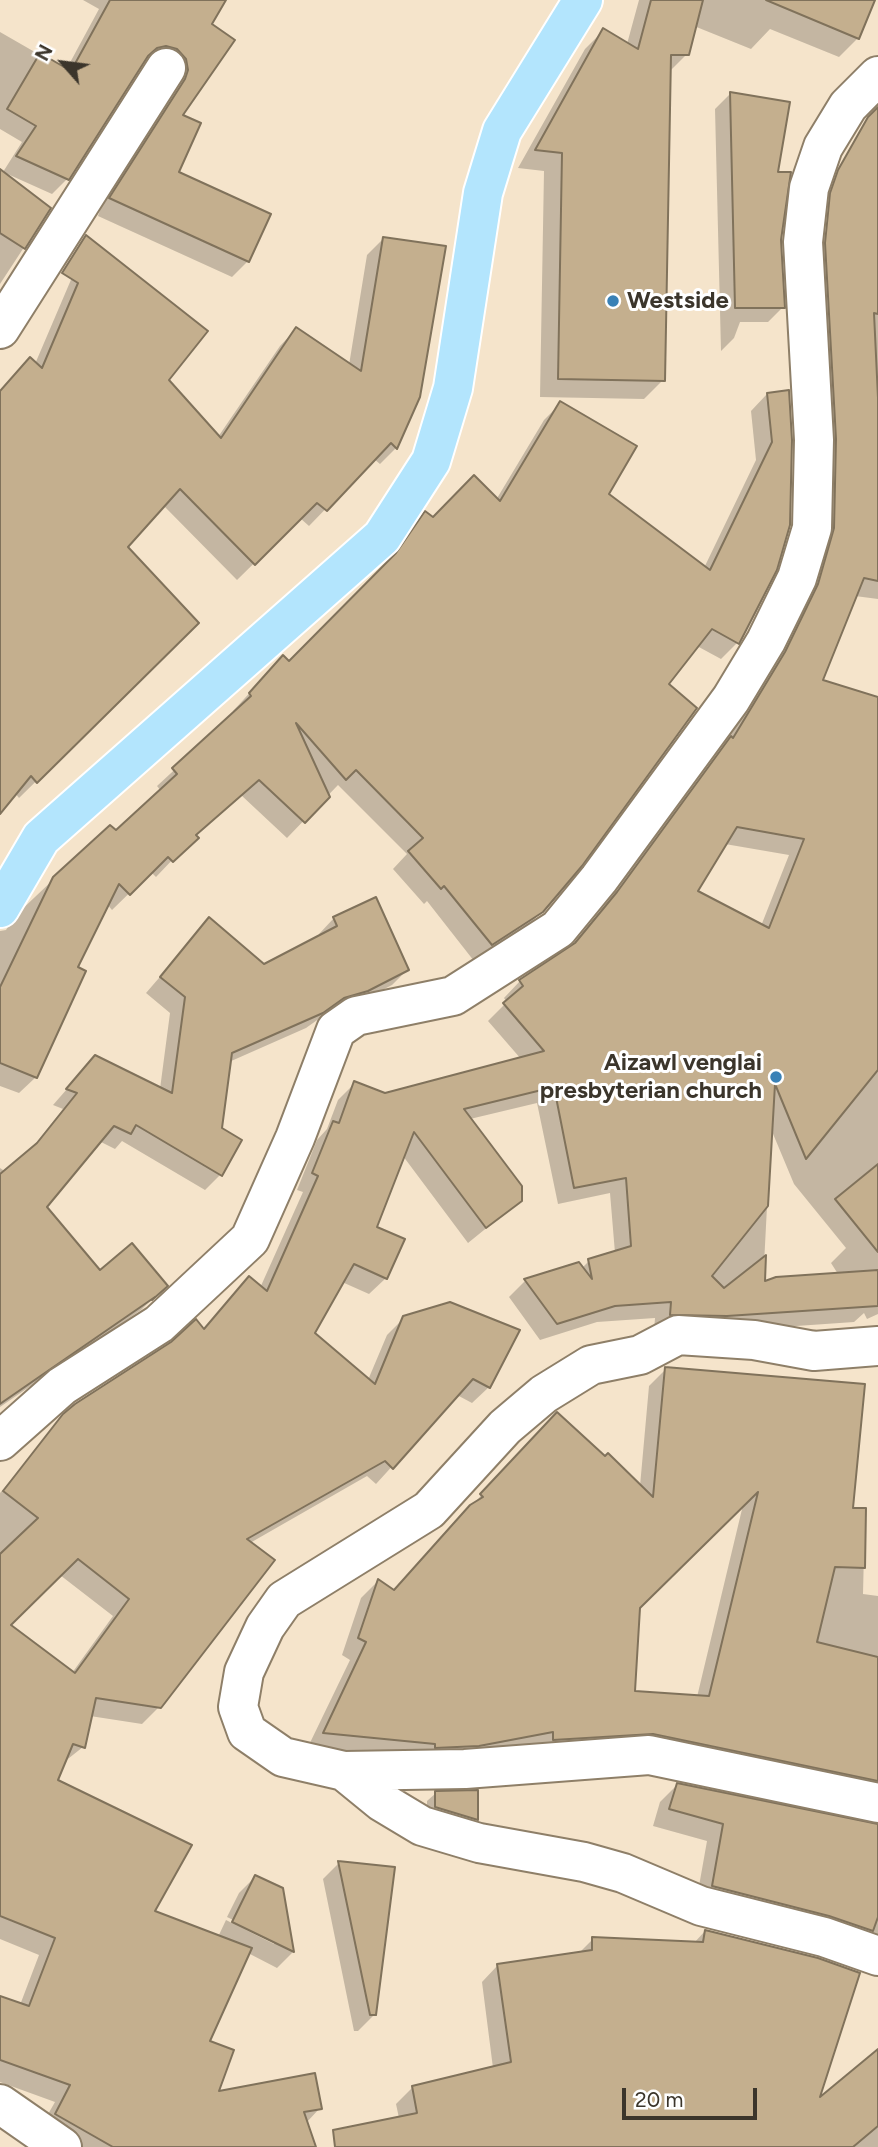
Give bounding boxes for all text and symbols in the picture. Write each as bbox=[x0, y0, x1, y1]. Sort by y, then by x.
north arrow bbox=[28, 28, 98, 98]
text: N bbox=[30, 41, 58, 65]
place label: Westside bbox=[627, 287, 729, 315]
marker: Westside bbox=[605, 293, 621, 309]
place label: Aizawl venglai presbyterian church bbox=[540, 1049, 762, 1105]
marker: Aizawl venglai presbyterian church bbox=[768, 1069, 784, 1085]
scale bar bbox=[626, 2074, 761, 2118]
text: 20 m bbox=[635, 2087, 683, 2112]

